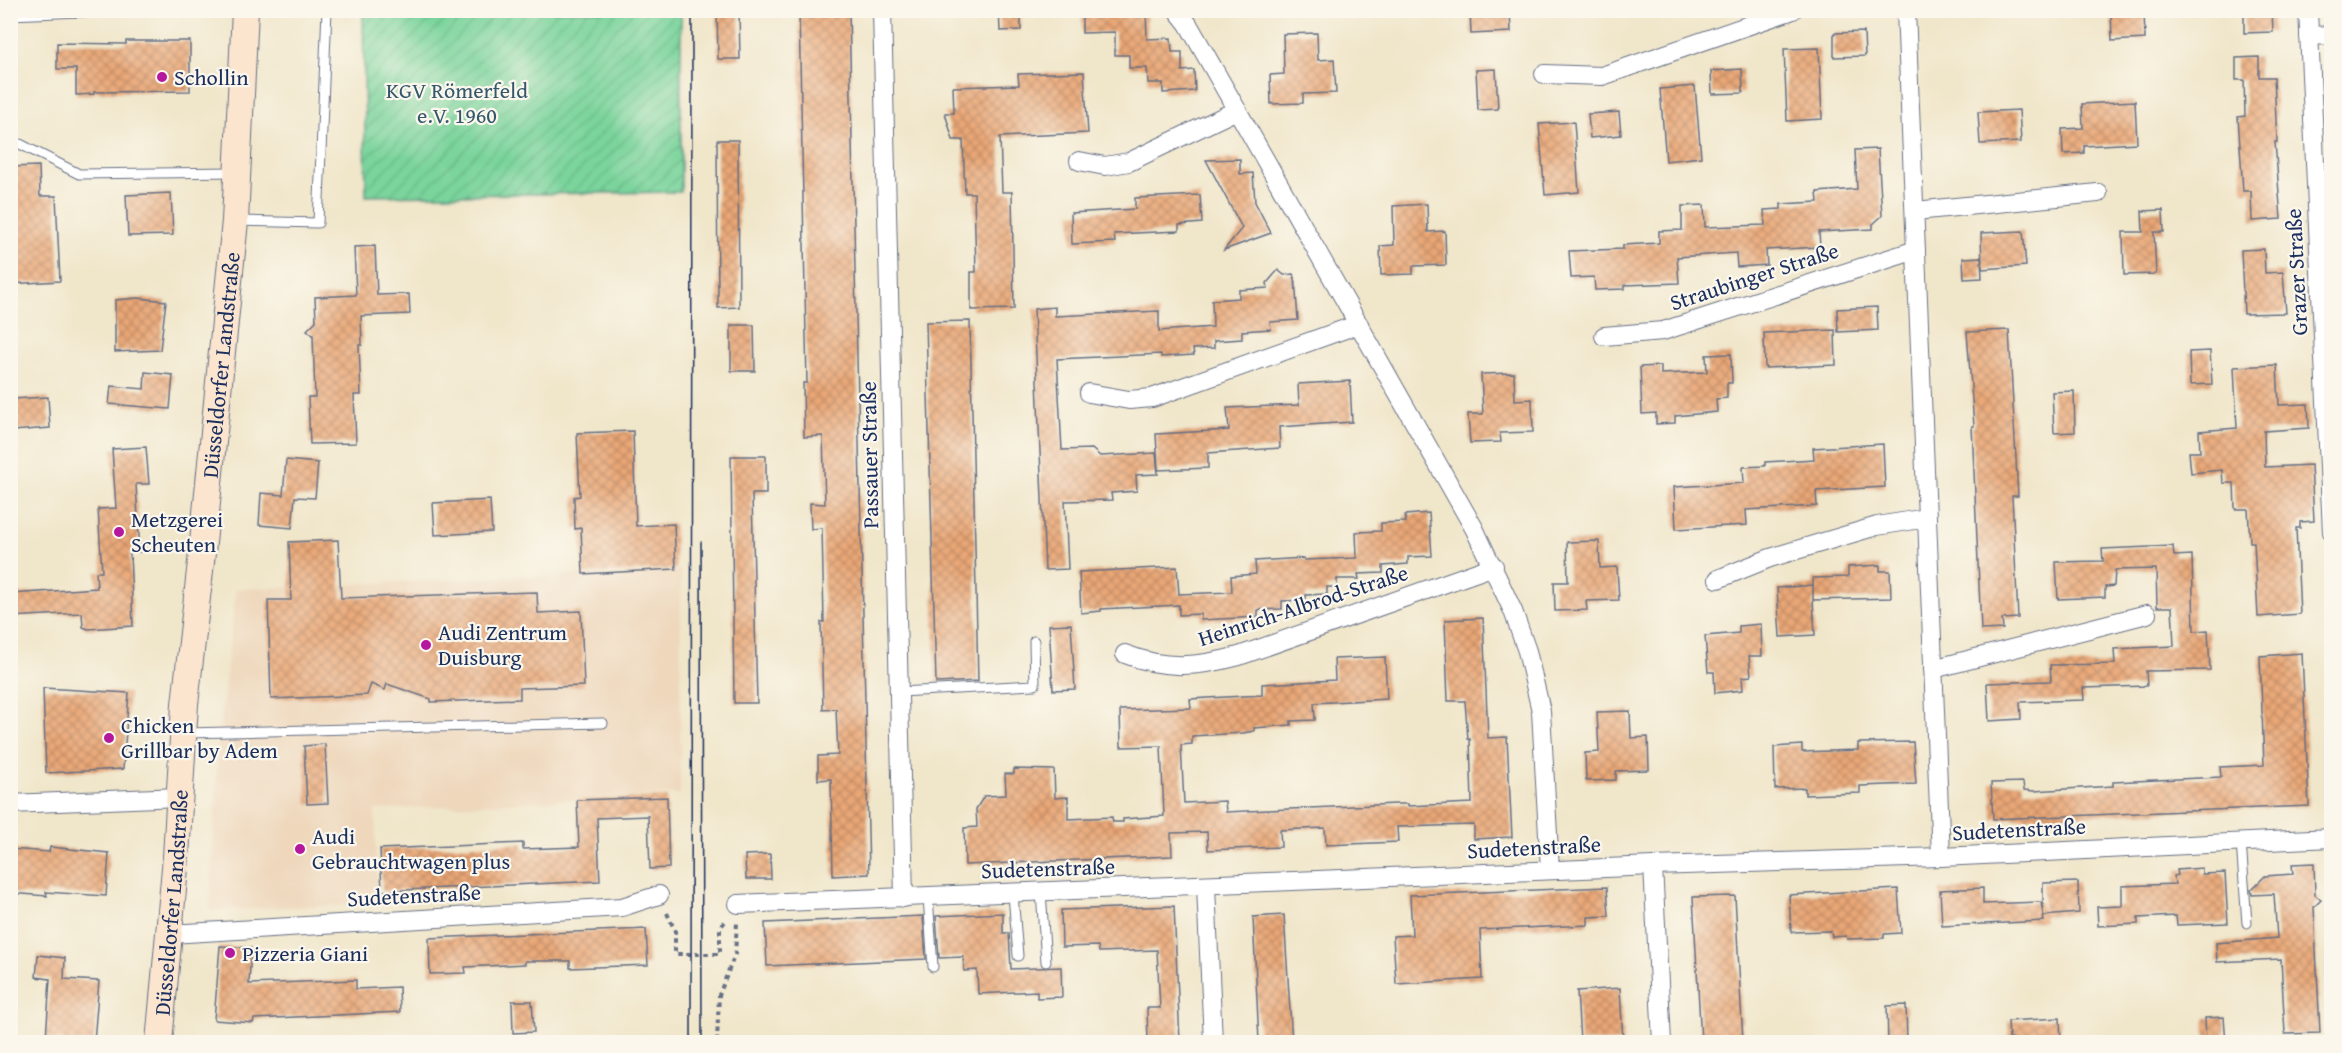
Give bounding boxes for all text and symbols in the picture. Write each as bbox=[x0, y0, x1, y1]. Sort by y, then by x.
place label: Schollin bbox=[174, 61, 249, 93]
marker: Schollin bbox=[155, 70, 169, 84]
park label: KGV Römerfeld e.V. 1960 bbox=[386, 74, 528, 131]
street label: Grazer Straße bbox=[2277, 208, 2315, 336]
street label: Straubinger Straße bbox=[1665, 234, 1843, 318]
street label: Düsseldorfer Landstraße bbox=[194, 250, 248, 479]
street label: Passauer Straße bbox=[852, 381, 886, 529]
place label: Metzgerei Scheuten bbox=[131, 503, 223, 560]
marker: Metzgerei Scheuten bbox=[112, 525, 126, 539]
street label: Heinrich-Albrod-Straße bbox=[1194, 556, 1412, 654]
place label: Audi Zentrum Duisburg bbox=[438, 616, 567, 673]
marker: Audi Zentrum Duisburg bbox=[419, 638, 433, 652]
place label: Chicken Grillbar by Adem bbox=[121, 709, 278, 766]
marker: Chicken Grillbar by Adem bbox=[102, 731, 116, 745]
street label: Düsseldorfer Landstraße bbox=[145, 788, 196, 1017]
street label: Sudetenstraße bbox=[1951, 810, 2087, 848]
place label: Audi Gebrauchtwagen plus bbox=[312, 820, 510, 877]
street label: Sudetenstraße bbox=[1466, 828, 1602, 866]
marker: Audi Gebrauchtwagen plus bbox=[293, 842, 307, 856]
street label: Sudetenstraße bbox=[980, 850, 1116, 886]
street label: Sudetenstraße bbox=[346, 876, 482, 914]
place label: Pizzeria Giani bbox=[242, 937, 368, 969]
marker: Pizzeria Giani bbox=[223, 946, 237, 960]

